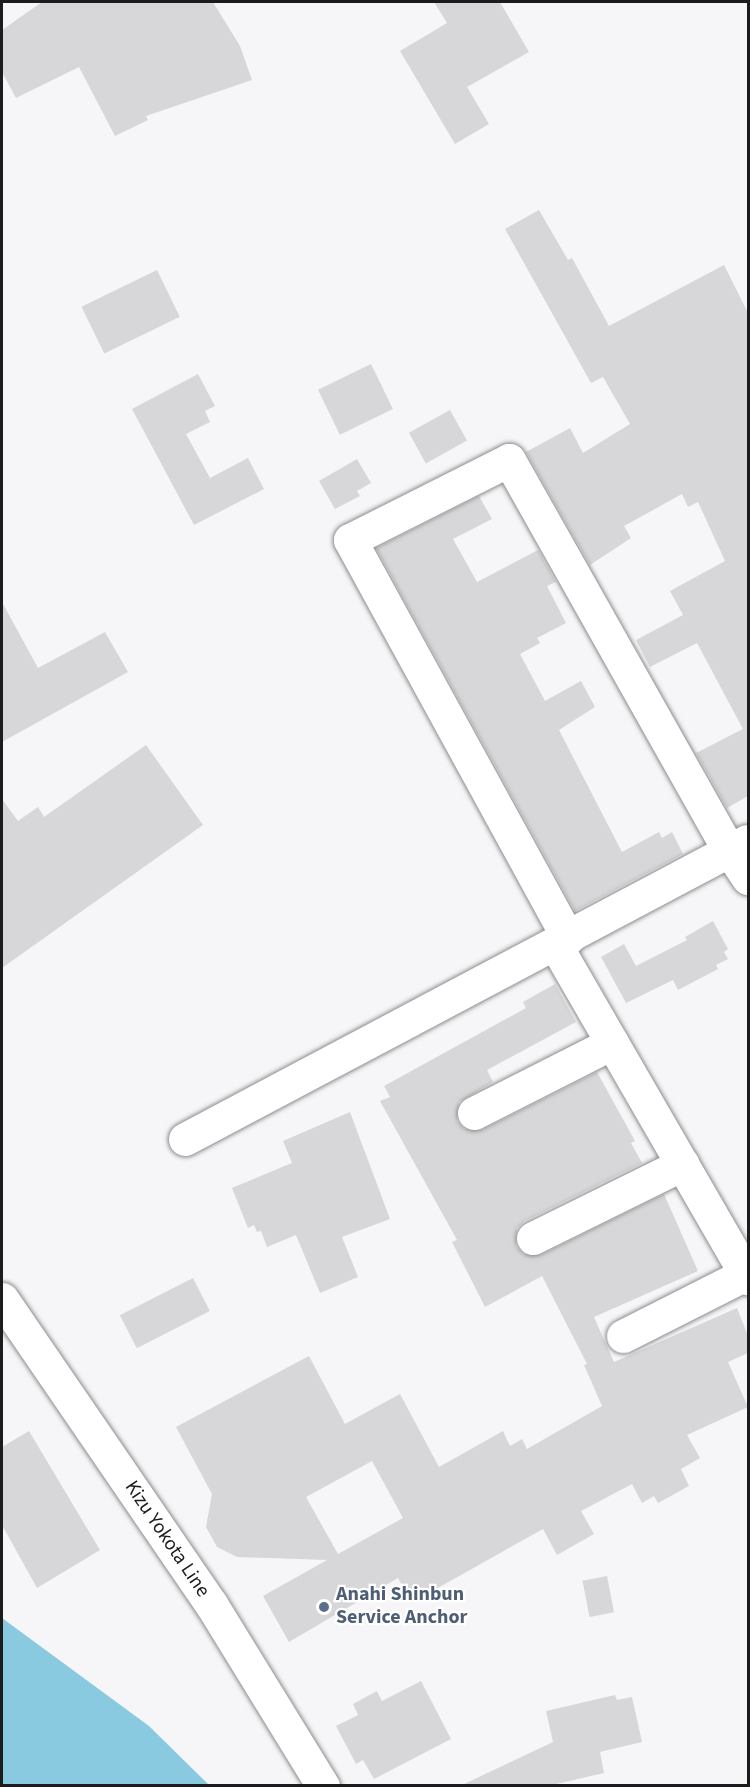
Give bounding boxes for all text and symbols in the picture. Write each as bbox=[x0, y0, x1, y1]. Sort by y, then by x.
street label: Kizu Yokota Line bbox=[119, 1476, 215, 1602]
place label: Anahi Shinbun Service Anchor bbox=[336, 1583, 467, 1630]
marker: Anahi Shinbun Service Anchor bbox=[317, 1600, 331, 1614]

